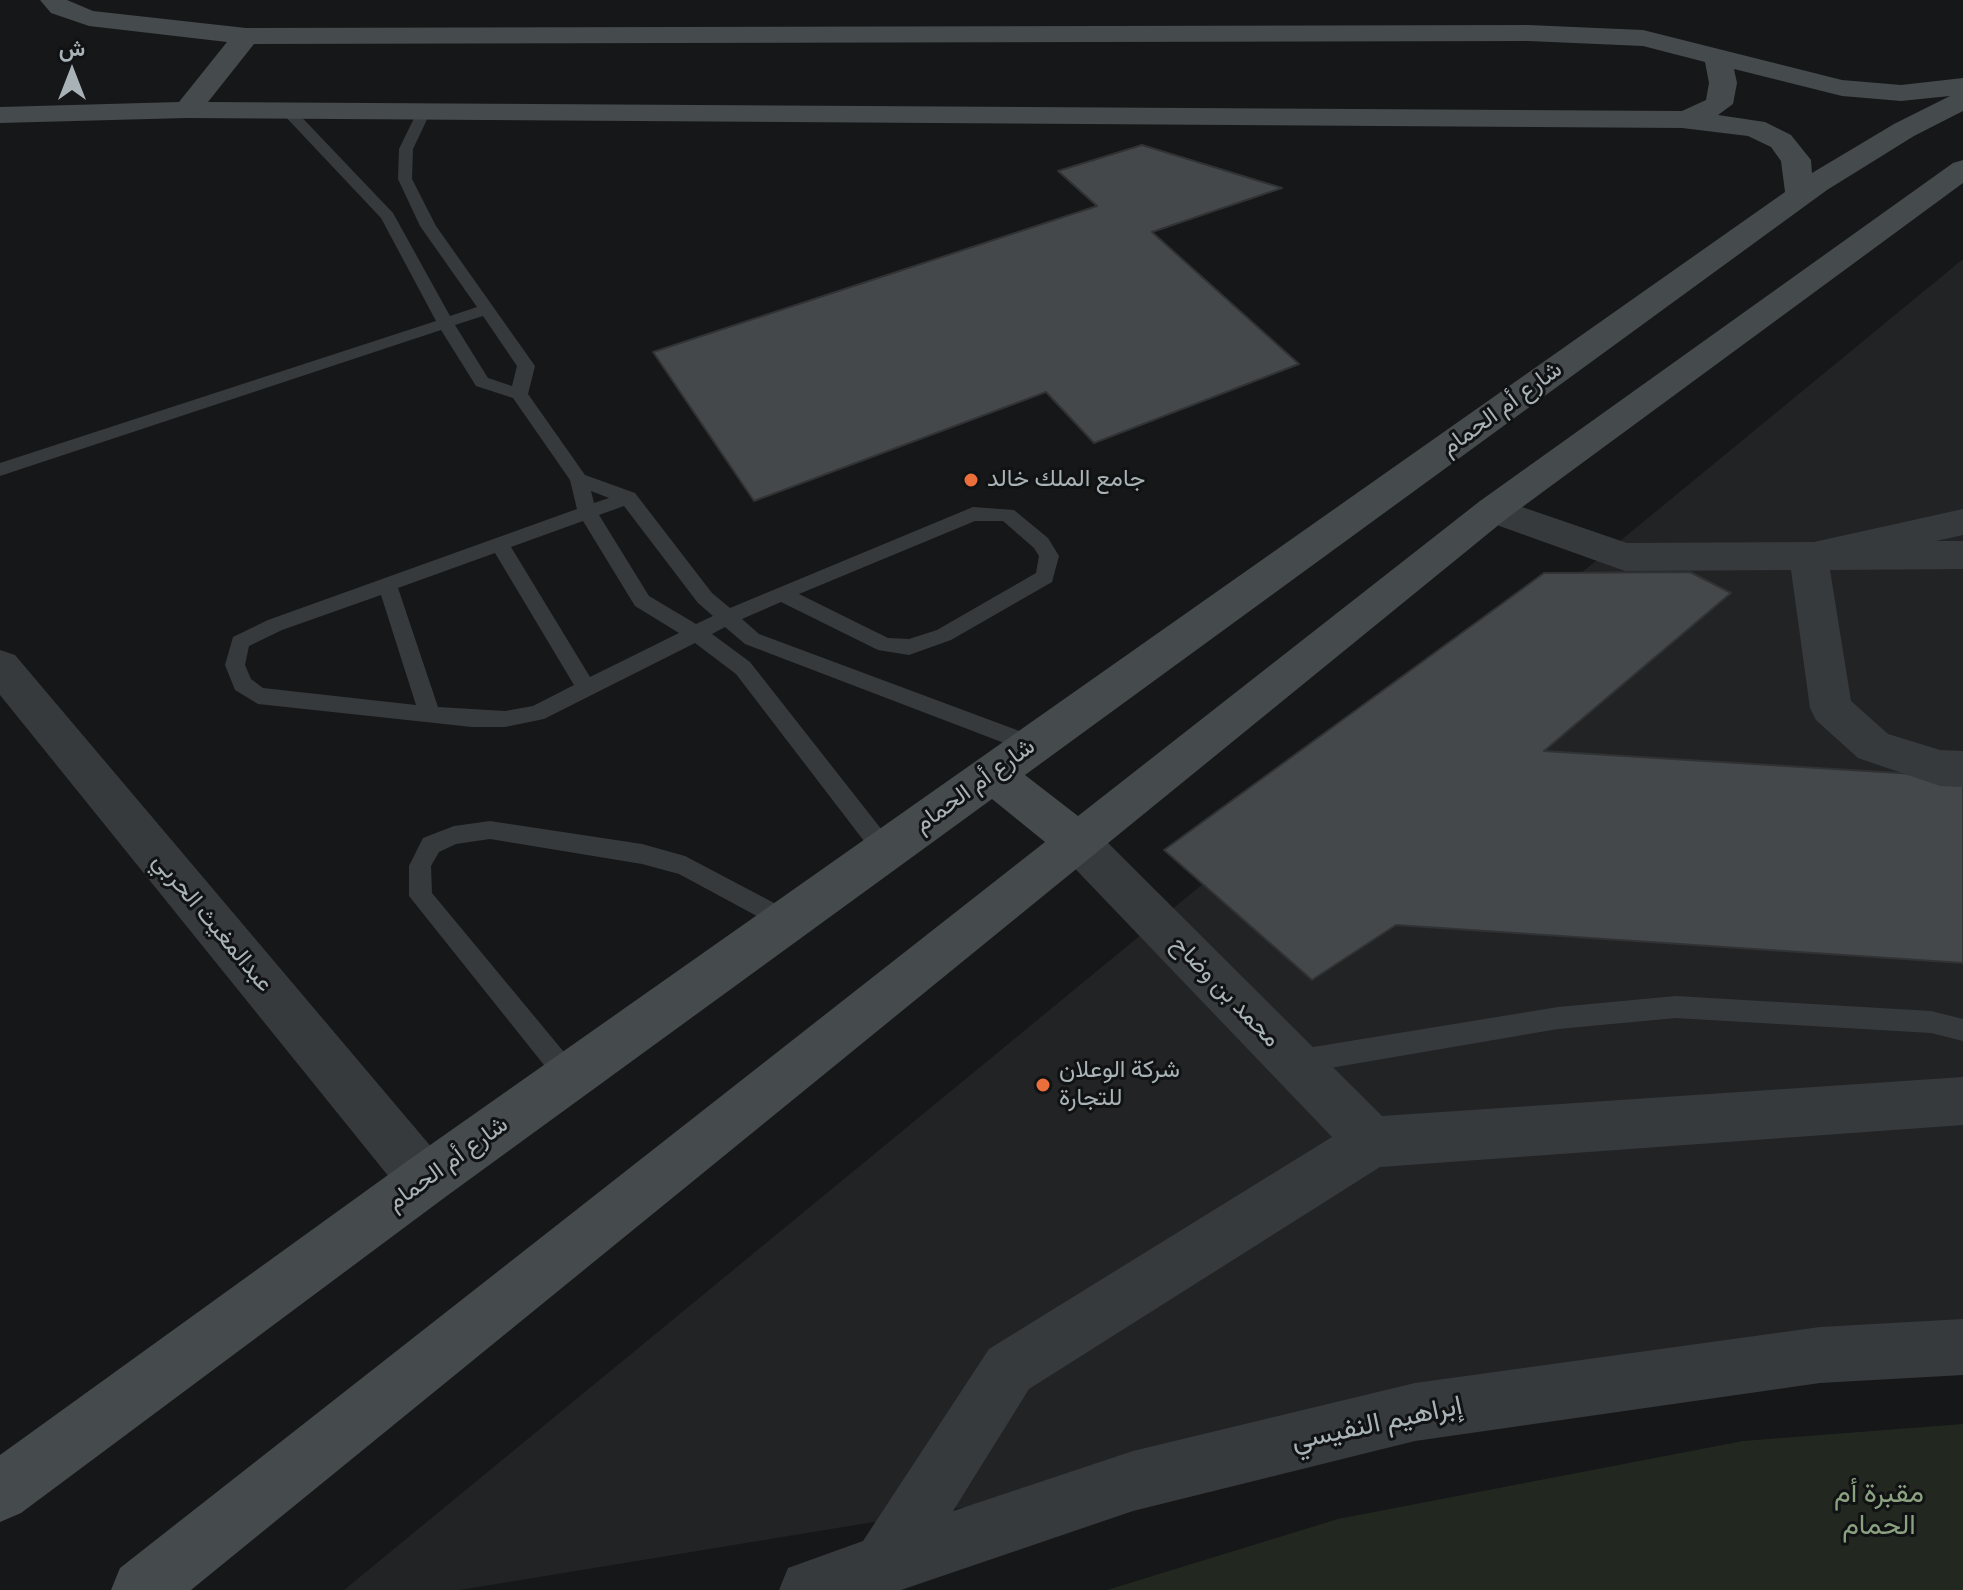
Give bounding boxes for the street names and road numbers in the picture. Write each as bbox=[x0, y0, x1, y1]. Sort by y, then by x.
street label: شارع أم الحمام bbox=[1436, 356, 1568, 462]
street label: شارع أم الحمام bbox=[909, 733, 1041, 839]
street label: عبدالمغيث الحربي bbox=[146, 848, 278, 998]
street label: محمد بن وضاح bbox=[1165, 930, 1285, 1054]
street label: شارع أم الحمام bbox=[382, 1111, 514, 1217]
street label: إبراهيم النفيسي bbox=[1289, 1390, 1465, 1458]

